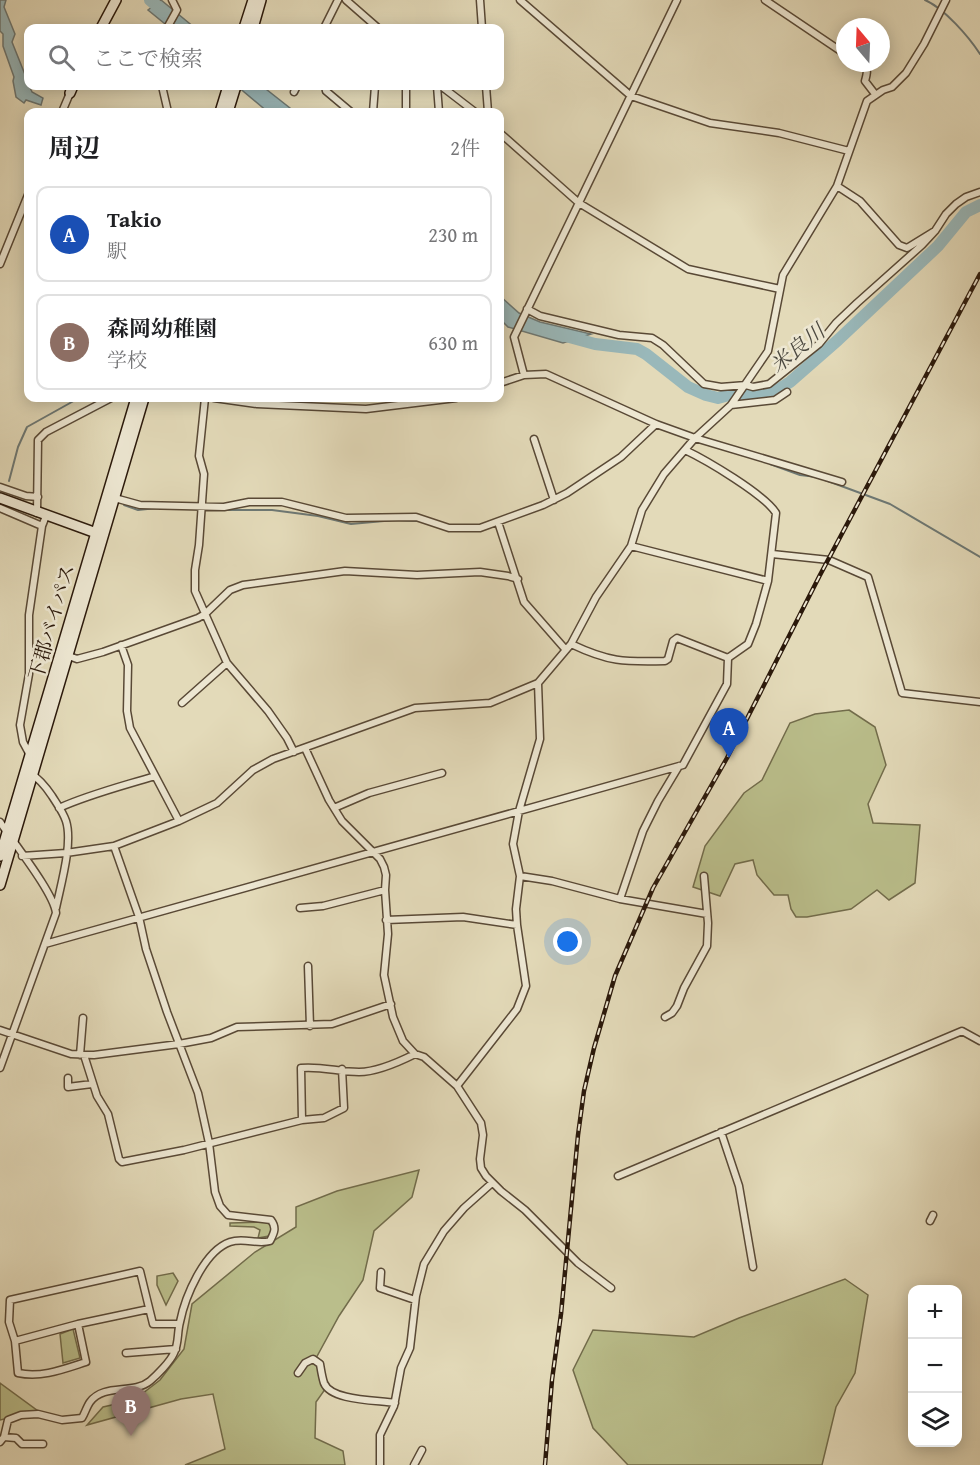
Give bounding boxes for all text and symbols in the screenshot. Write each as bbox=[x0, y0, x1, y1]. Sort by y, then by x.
north arrow bbox=[836, 18, 890, 72]
search box bbox=[24, 24, 504, 90]
icon: search bbox=[45, 41, 78, 74]
text: ここで検索 bbox=[93, 42, 203, 74]
text: 周辺 bbox=[48, 128, 100, 167]
text: 2件 bbox=[450, 133, 480, 162]
text: Takio bbox=[107, 203, 161, 235]
text: A bbox=[63, 220, 76, 249]
text: 230 m bbox=[428, 220, 478, 249]
text: 駅 bbox=[107, 236, 127, 265]
text: 森岡幼稚園 bbox=[107, 312, 217, 344]
water label: 米良川 bbox=[763, 315, 833, 380]
text: B bbox=[63, 328, 76, 357]
text: 630 m bbox=[428, 328, 478, 357]
text: 学校 bbox=[107, 345, 147, 374]
street label: 下郡バイパス bbox=[21, 561, 81, 683]
pin: A bbox=[710, 708, 748, 758]
your location bbox=[553, 927, 582, 956]
map controls bbox=[908, 1285, 962, 1447]
button: + bbox=[908, 1285, 962, 1339]
button: − bbox=[908, 1339, 962, 1393]
pin: B bbox=[112, 1386, 150, 1436]
button: layers bbox=[908, 1393, 962, 1447]

